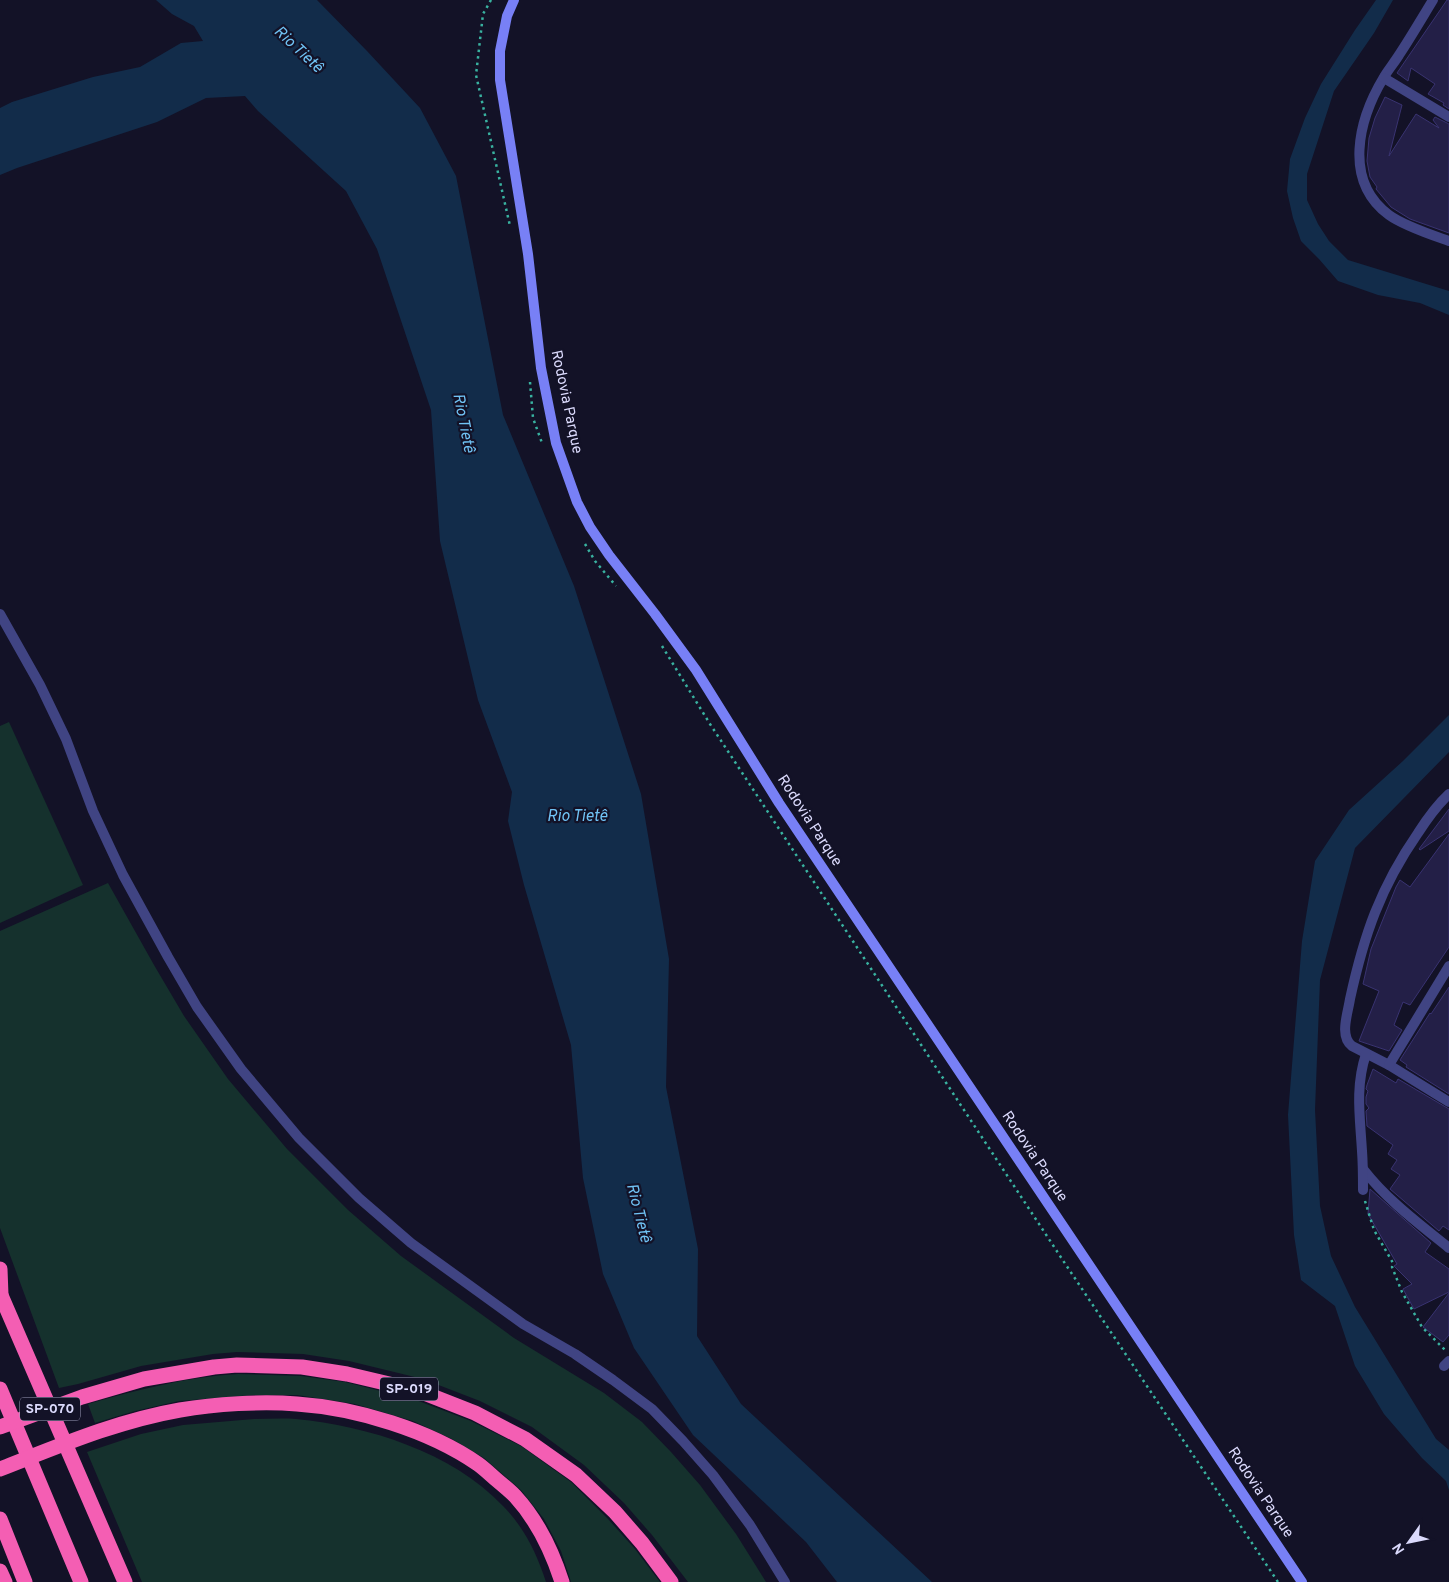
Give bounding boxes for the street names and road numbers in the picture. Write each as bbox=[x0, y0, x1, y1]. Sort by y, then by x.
street label: Rodovia Parque bbox=[546, 348, 586, 456]
street label: Rodovia Parque bbox=[772, 772, 846, 870]
street label: Rodovia Parque bbox=[997, 1108, 1071, 1206]
road number: SP-019 bbox=[380, 1378, 438, 1400]
road number: SP-070 bbox=[20, 1398, 80, 1420]
street label: Rodovia Parque bbox=[1223, 1444, 1297, 1542]

